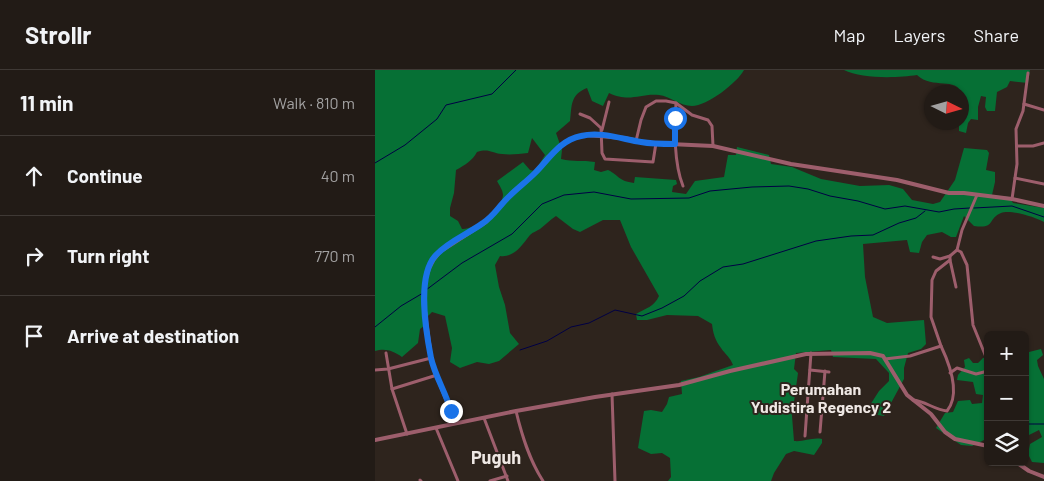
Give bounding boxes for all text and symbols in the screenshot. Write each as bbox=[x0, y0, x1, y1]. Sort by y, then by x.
text: Strollr bbox=[25, 20, 92, 49]
text: Map bbox=[833, 24, 865, 46]
text: Layers bbox=[893, 24, 946, 46]
text: Share bbox=[974, 24, 1019, 46]
north arrow bbox=[924, 85, 969, 130]
text: 11 min bbox=[20, 90, 74, 115]
text: Walk · 810 m bbox=[273, 93, 355, 112]
route start bbox=[664, 107, 687, 130]
icon: ahead bbox=[20, 162, 48, 190]
text: Continue bbox=[67, 164, 143, 187]
text: 40 m bbox=[321, 166, 355, 185]
icon: right bbox=[20, 242, 48, 270]
text: Turn right bbox=[67, 244, 149, 267]
text: 770 m bbox=[314, 246, 355, 265]
icon: arrive bbox=[20, 322, 48, 350]
text: Arrive at destination bbox=[67, 324, 239, 347]
map controls bbox=[984, 331, 1029, 466]
button: + bbox=[984, 331, 1029, 376]
button: − bbox=[984, 376, 1029, 421]
district label: Perumahan Yudistira Regency 2 bbox=[751, 379, 891, 416]
route end bbox=[440, 400, 463, 423]
button: layers bbox=[984, 421, 1029, 466]
district label: Puguh bbox=[471, 446, 521, 468]

